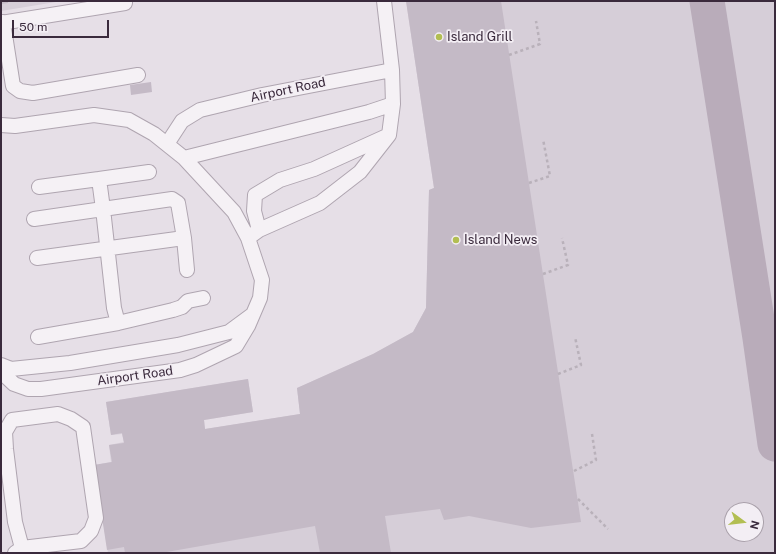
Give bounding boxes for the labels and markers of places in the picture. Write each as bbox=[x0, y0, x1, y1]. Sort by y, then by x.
place label: Island Grill bbox=[447, 29, 512, 45]
marker: Island Grill bbox=[434, 32, 444, 42]
place label: Island News bbox=[464, 232, 537, 248]
marker: Island News bbox=[451, 235, 461, 245]

